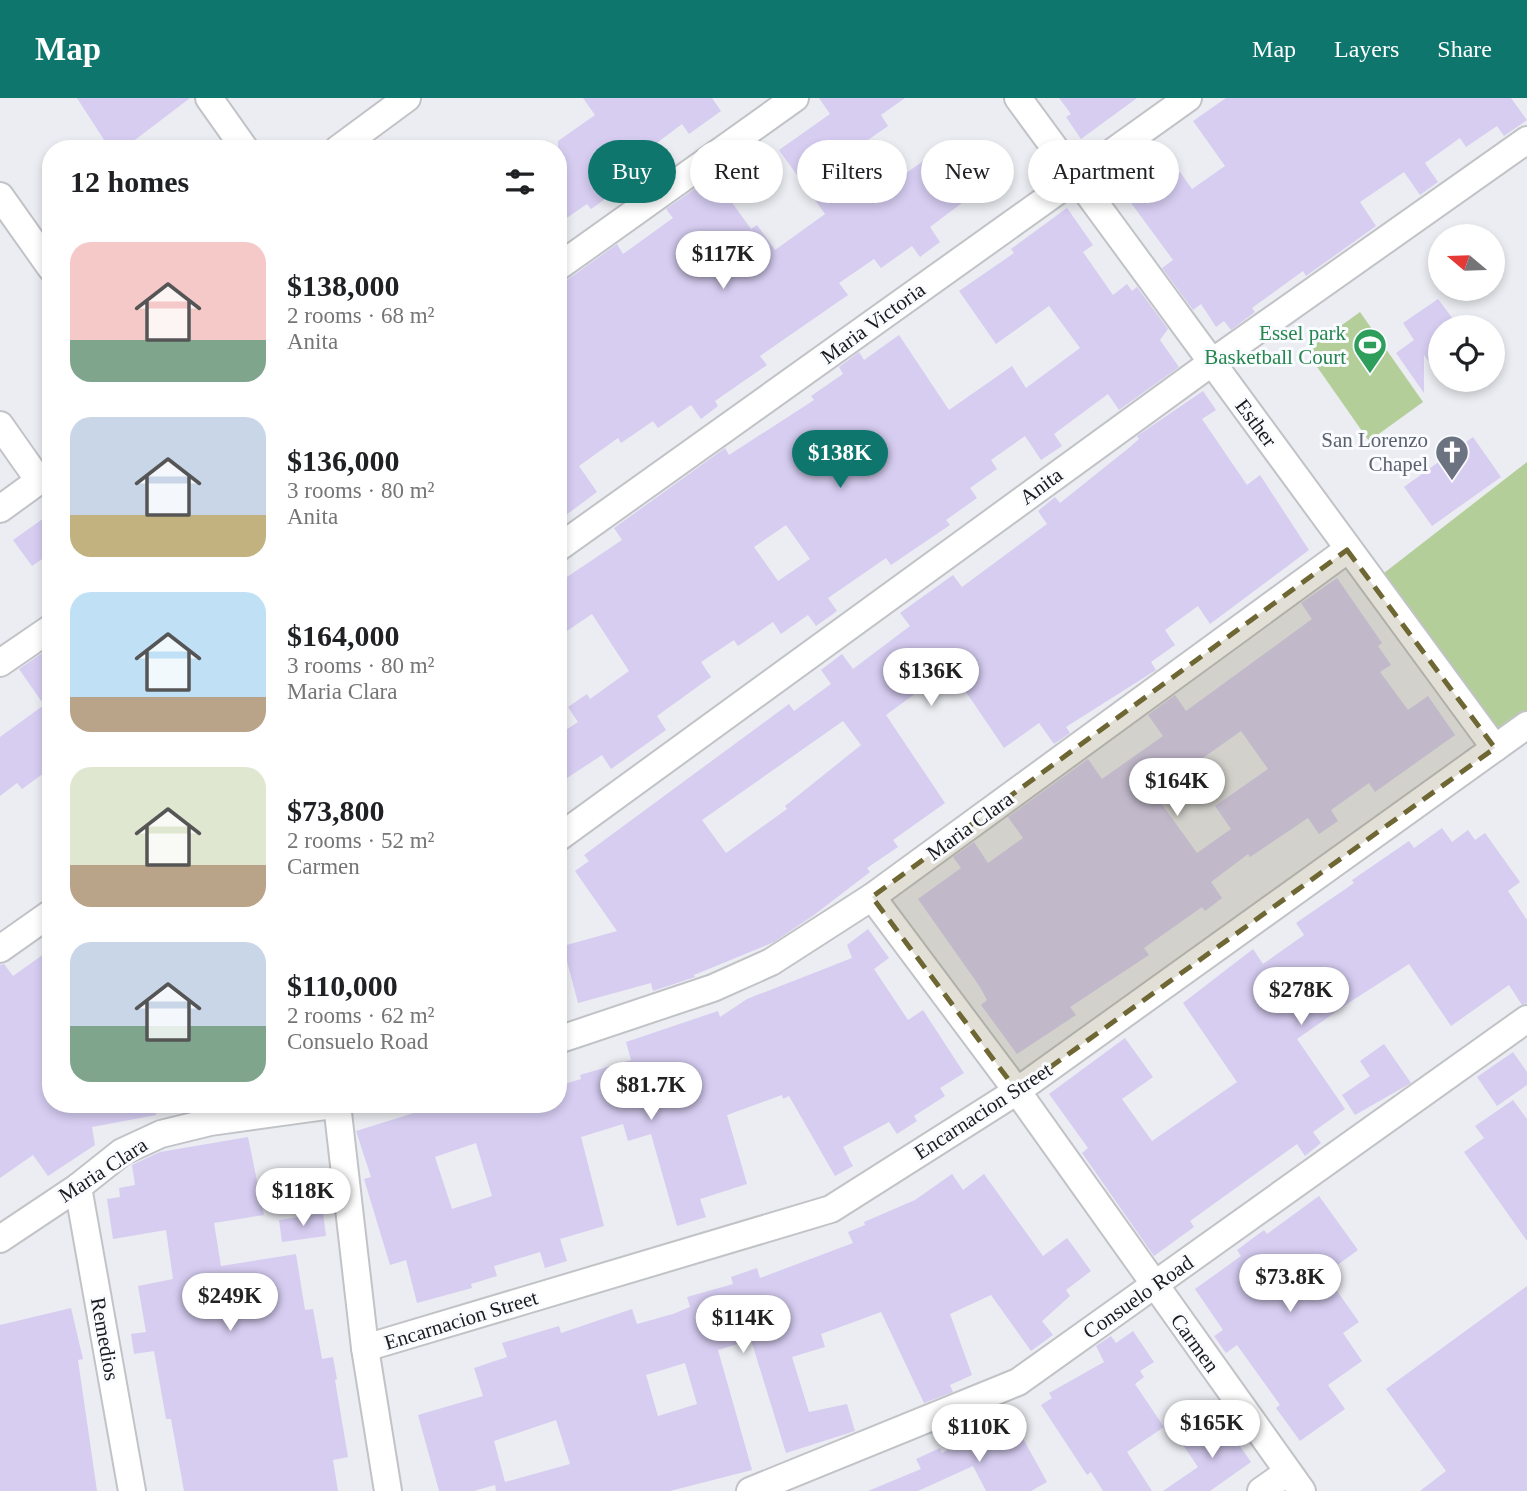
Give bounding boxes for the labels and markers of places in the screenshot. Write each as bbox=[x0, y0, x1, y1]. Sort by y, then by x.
pin: $117K bbox=[674, 232, 772, 291]
place label: Essel park Basketball Court bbox=[1204, 321, 1346, 369]
sports icon: Essel park Basketball Court bbox=[1351, 326, 1389, 375]
place label: San Lorenzo Chapel bbox=[1321, 428, 1428, 476]
pin: $138K bbox=[791, 430, 889, 490]
church icon: San Lorenzo Chapel bbox=[1433, 433, 1471, 482]
pin: $136K bbox=[882, 648, 980, 708]
pin: $164K bbox=[1128, 758, 1226, 818]
pin: $278K bbox=[1252, 968, 1350, 1027]
pin: $81.7K bbox=[594, 1062, 708, 1122]
pin: $118K bbox=[254, 1168, 352, 1228]
pin: $73.8K bbox=[1233, 1254, 1347, 1314]
pin: $249K bbox=[181, 1274, 279, 1333]
pin: $114K bbox=[694, 1296, 792, 1355]
pin: $165K bbox=[1163, 1400, 1261, 1460]
pin: $110K bbox=[930, 1404, 1028, 1464]

